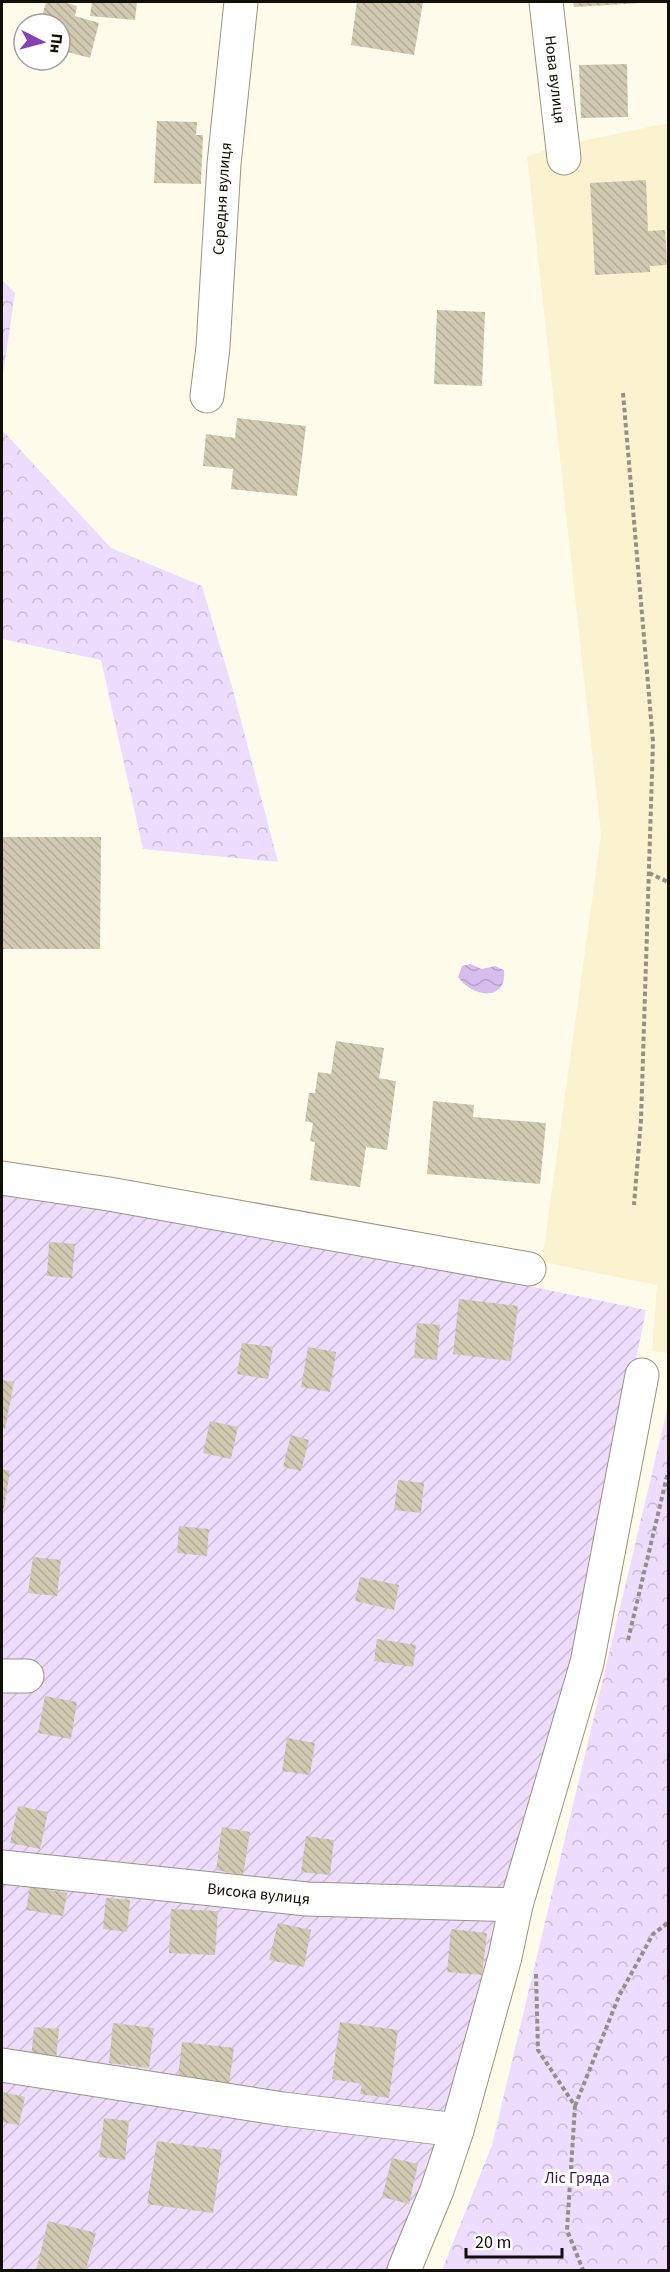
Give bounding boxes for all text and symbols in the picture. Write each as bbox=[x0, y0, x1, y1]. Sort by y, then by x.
north arrow bbox=[12, 12, 72, 72]
text: Пн bbox=[44, 32, 68, 55]
street label: Нова вулиця bbox=[539, 34, 571, 125]
street label: Середня вулиця bbox=[208, 141, 237, 256]
street label: Висока вулиця bbox=[206, 1878, 311, 1910]
park label: Ліс Гряда bbox=[544, 2167, 610, 2189]
scale bar bbox=[466, 2221, 562, 2259]
text: 20 m bbox=[475, 2230, 511, 2255]

